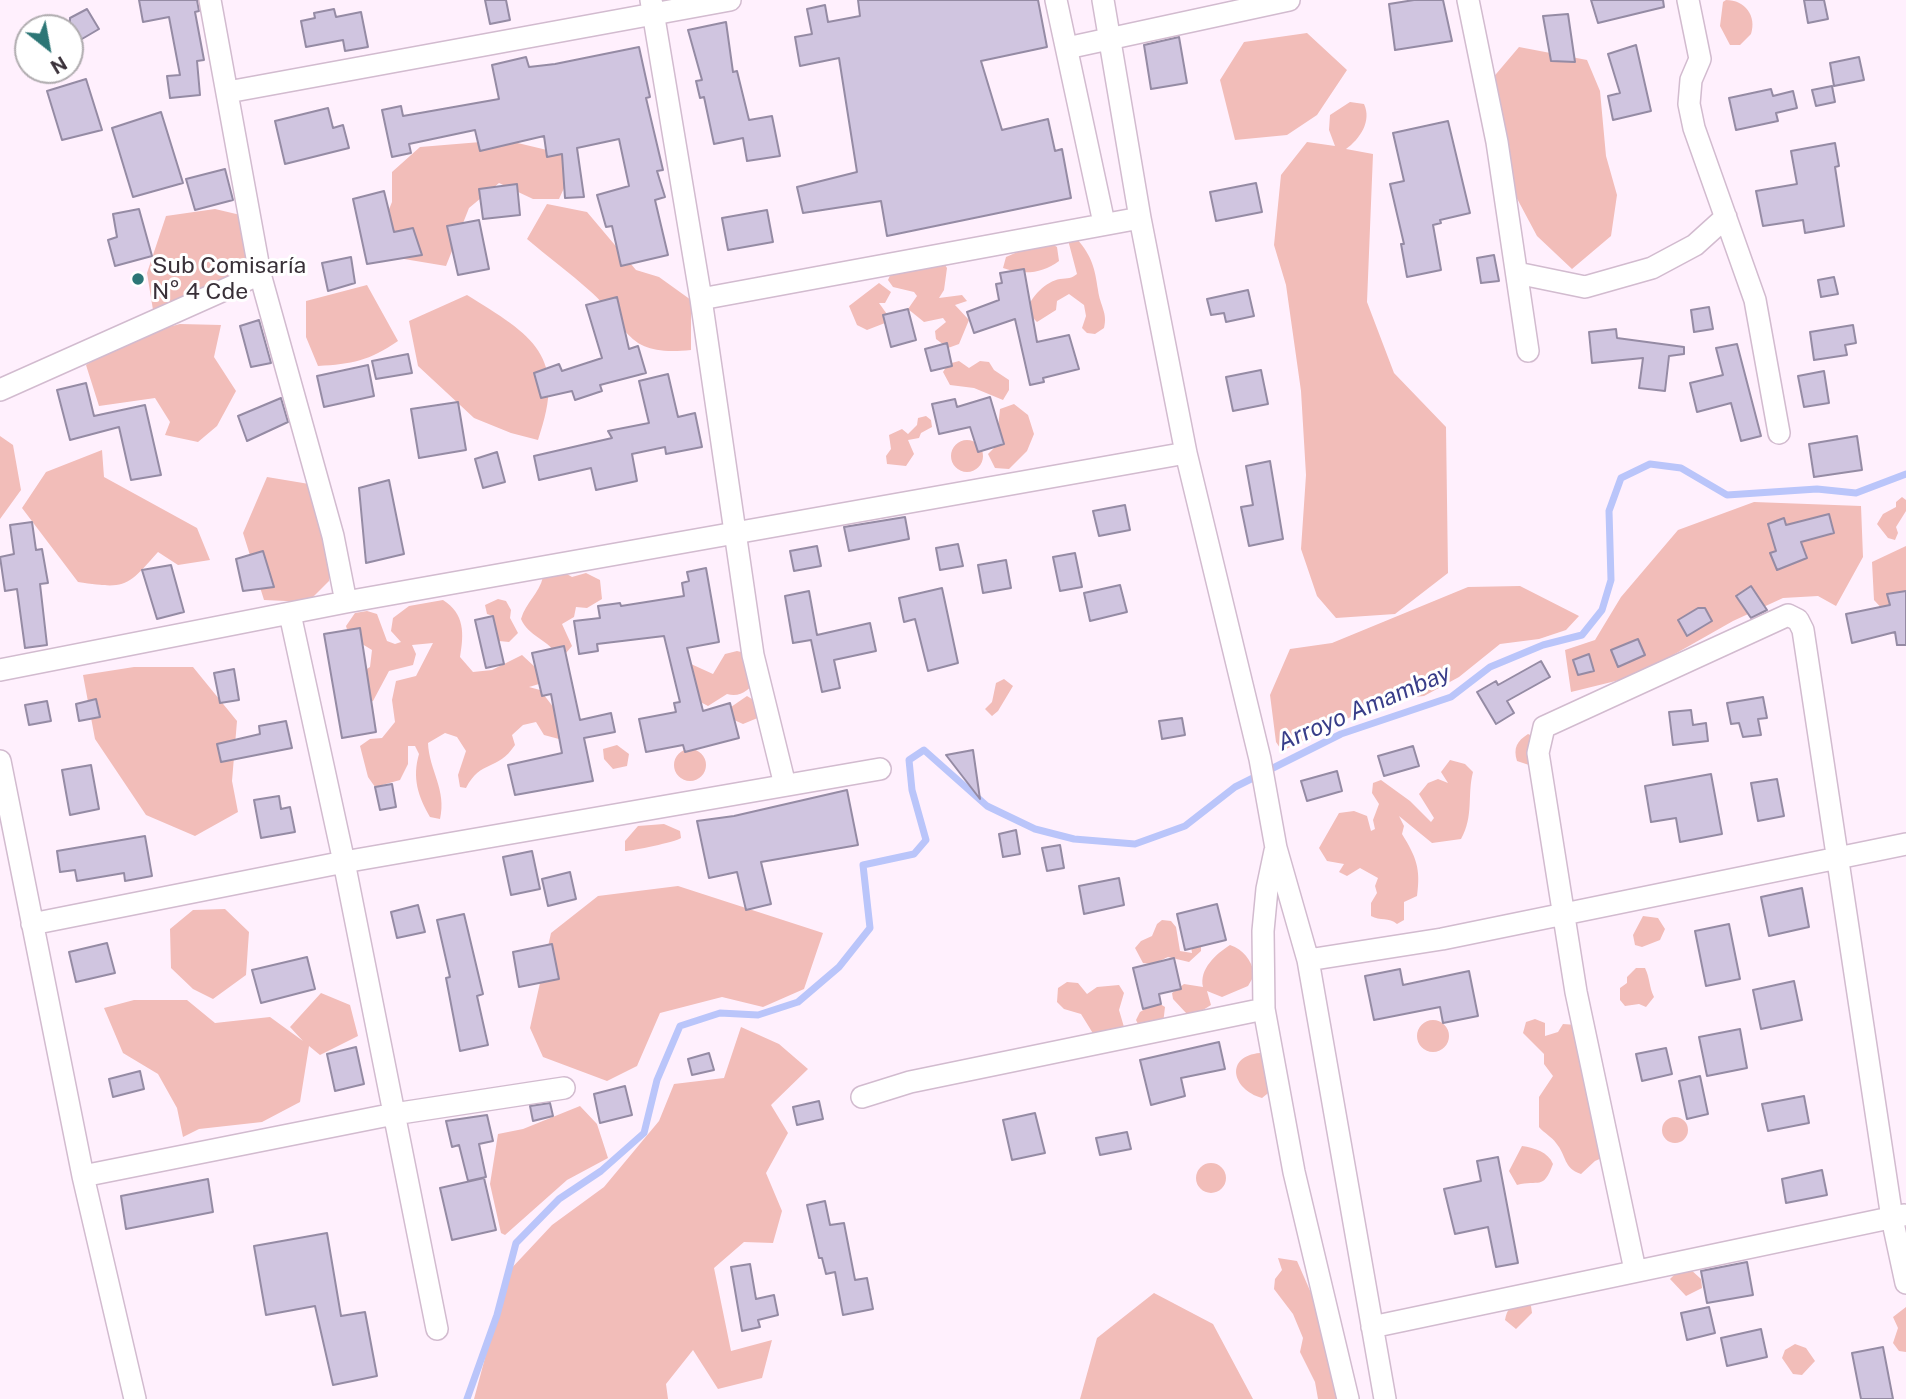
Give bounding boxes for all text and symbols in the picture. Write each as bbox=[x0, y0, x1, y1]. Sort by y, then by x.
north arrow bbox=[14, 14, 84, 84]
text: N bbox=[47, 52, 71, 79]
place label: Sub Comisaría N° 4 Cde bbox=[152, 252, 306, 306]
marker: Sub Comisaría N° 4 Cde bbox=[130, 271, 146, 287]
water label: Arroyo Amambay bbox=[1273, 659, 1455, 757]

